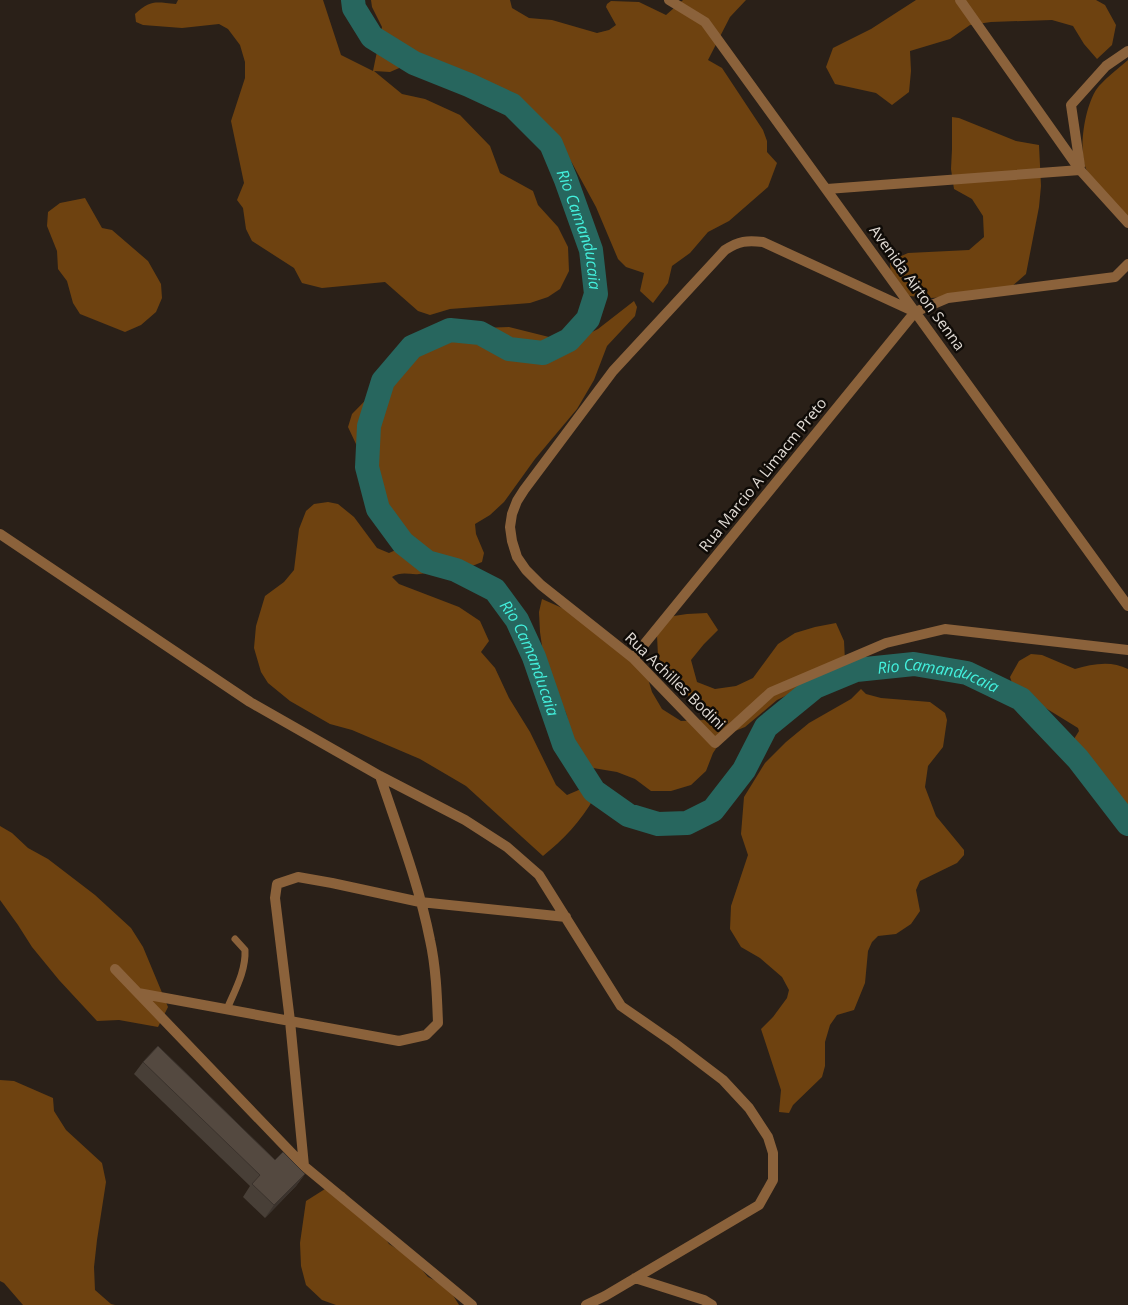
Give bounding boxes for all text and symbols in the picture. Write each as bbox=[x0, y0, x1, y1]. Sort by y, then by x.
water label: Rio Camanducaia bbox=[552, 166, 606, 291]
street label: Avenida Airton Senna bbox=[866, 221, 970, 354]
street label: Rua Marcio A Limacm Preto bbox=[694, 393, 831, 556]
water label: Rio Camanducaia bbox=[495, 595, 565, 719]
street label: Rua Achilles Bodini bbox=[621, 627, 730, 733]
water label: Rio Camanducaia bbox=[876, 653, 1003, 698]

